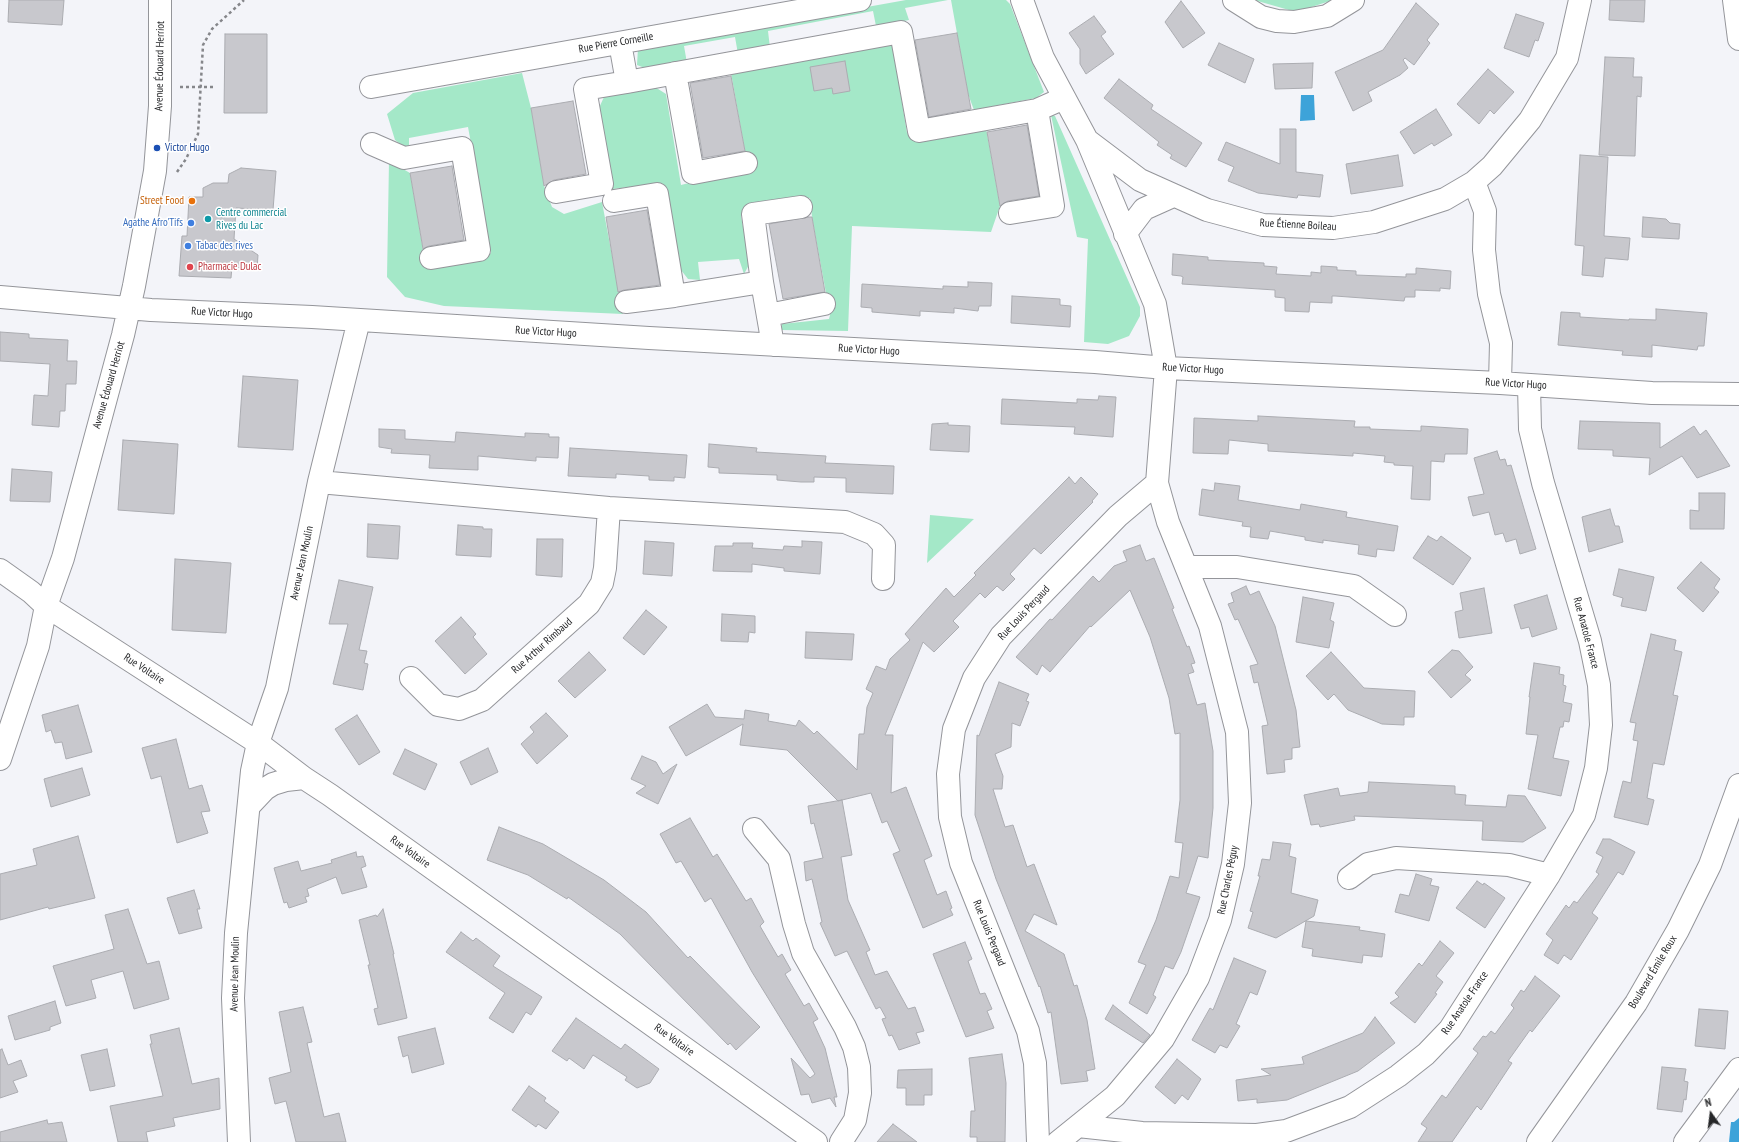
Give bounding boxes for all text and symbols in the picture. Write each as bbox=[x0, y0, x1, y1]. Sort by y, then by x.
street label: Avenue Édouard Herriot bbox=[153, 21, 167, 111]
street label: Rue Pierre Corneille bbox=[578, 30, 654, 56]
place label: Victor Hugo bbox=[165, 141, 210, 155]
marker: Victor Hugo bbox=[152, 143, 162, 153]
place label: Street Food bbox=[140, 194, 184, 208]
marker: Street Food bbox=[187, 196, 197, 206]
place label: Centre commercial Rives du Lac bbox=[216, 206, 287, 232]
marker: Centre commercial Rives du Lac bbox=[203, 214, 213, 224]
place label: Agathe Afro'Tifs bbox=[123, 216, 183, 230]
street label: Rue Étienne Boileau bbox=[1259, 216, 1337, 234]
marker: Agathe Afro'Tifs bbox=[186, 218, 196, 228]
place label: Tabac des rives bbox=[196, 239, 253, 253]
marker: Tabac des rives bbox=[183, 241, 193, 251]
place label: Pharmacie Dulac bbox=[198, 260, 261, 274]
marker: Pharmacie Dulac bbox=[185, 262, 195, 272]
street label: Rue Victor Hugo bbox=[191, 305, 253, 321]
street label: Rue Victor Hugo bbox=[515, 324, 577, 340]
street label: Avenue Édouard Herriot bbox=[90, 340, 128, 430]
street label: Rue Victor Hugo bbox=[838, 342, 900, 358]
street label: Rue Victor Hugo bbox=[1162, 361, 1224, 377]
street label: Rue Victor Hugo bbox=[1485, 376, 1547, 392]
street label: Avenue Jean Moulin bbox=[288, 525, 316, 601]
street label: Rue Louis Pergaud bbox=[995, 583, 1053, 643]
street label: Rue Anatole France bbox=[1570, 596, 1602, 670]
street label: Rue Arthur Rimbaud bbox=[509, 615, 575, 677]
street label: Rue Voltaire bbox=[121, 651, 167, 687]
street label: Rue Voltaire bbox=[387, 833, 433, 871]
street label: Rue Charles Péguy bbox=[1215, 844, 1241, 916]
street label: Rue Louis Pergaud bbox=[970, 898, 1008, 968]
street label: Boulevard Émile Roux bbox=[1626, 933, 1680, 1011]
street label: Avenue Jean Moulin bbox=[228, 936, 242, 1012]
street label: Rue Anatole France bbox=[1439, 969, 1491, 1037]
street label: Rue Voltaire bbox=[651, 1021, 697, 1059]
north arrow bbox=[1691, 1094, 1731, 1134]
text: N bbox=[1704, 1095, 1713, 1110]

